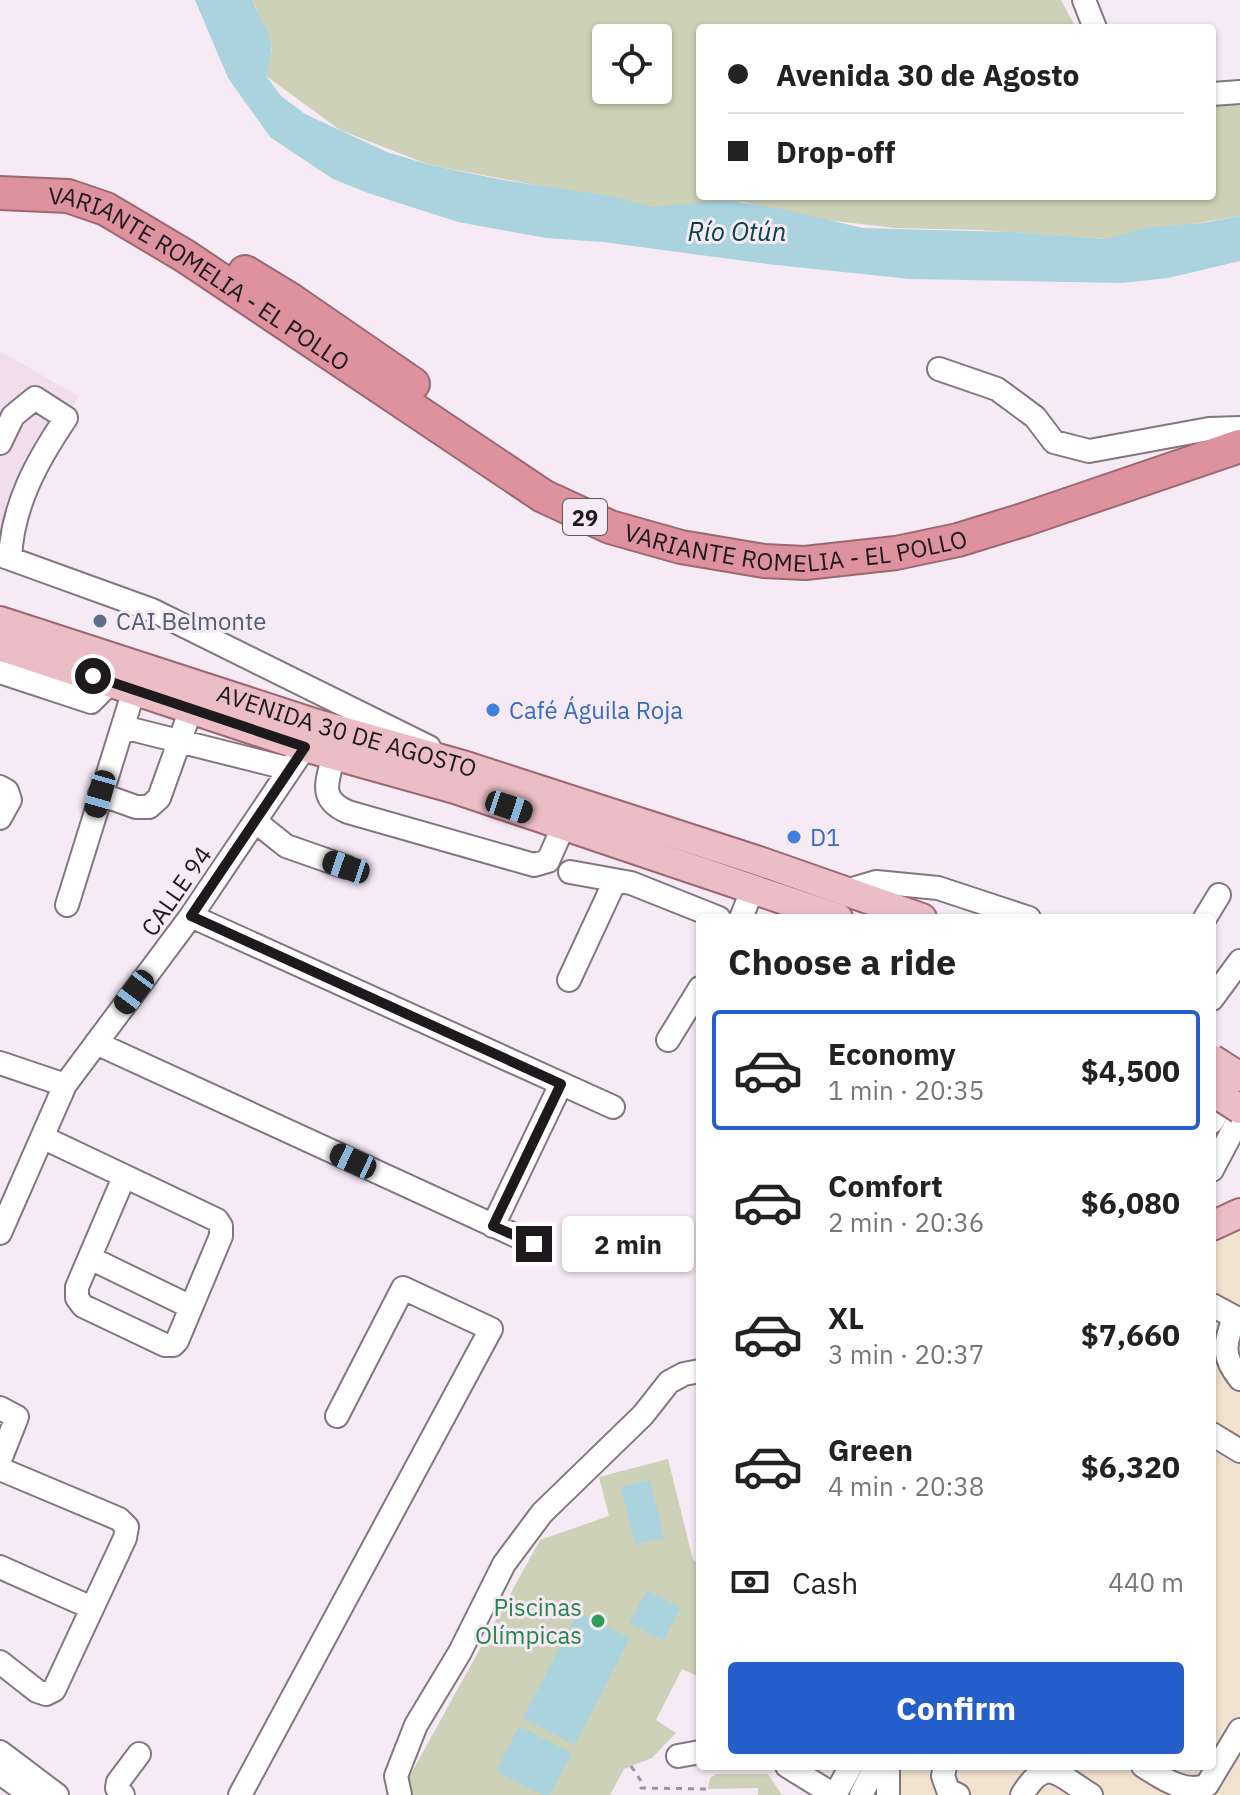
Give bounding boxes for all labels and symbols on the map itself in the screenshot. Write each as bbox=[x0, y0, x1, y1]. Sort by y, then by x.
street label: VARIANTE ROMELIA - EL POLLO bbox=[48, 179, 356, 378]
water label: Río Otún bbox=[688, 214, 786, 248]
road number: 29 bbox=[563, 499, 607, 535]
street label: VARIANTE ROMELIA - EL POLLO bbox=[621, 516, 971, 579]
place label: CAI Belmonte bbox=[116, 605, 266, 637]
marker: CAI Belmonte bbox=[91, 612, 109, 630]
route start bbox=[75, 658, 111, 694]
street label: AVENIDA 30 DE AGOSTO bbox=[213, 677, 481, 784]
place label: Café Águila Roja bbox=[509, 694, 683, 726]
marker: Café Águila Roja bbox=[484, 701, 502, 719]
car bbox=[82, 768, 118, 820]
car bbox=[482, 788, 536, 826]
place label: D1 bbox=[810, 821, 841, 853]
marker: D1 bbox=[785, 828, 803, 846]
street label: CALLE 94 bbox=[133, 840, 219, 942]
car bbox=[319, 848, 373, 886]
car bbox=[110, 966, 158, 1018]
car bbox=[326, 1140, 380, 1182]
callout: 2 min bbox=[562, 1216, 694, 1272]
route end bbox=[516, 1226, 552, 1262]
place label: Piscinas Olímpicas bbox=[475, 1591, 582, 1651]
marker: Piscinas Olímpicas bbox=[589, 1612, 607, 1630]

